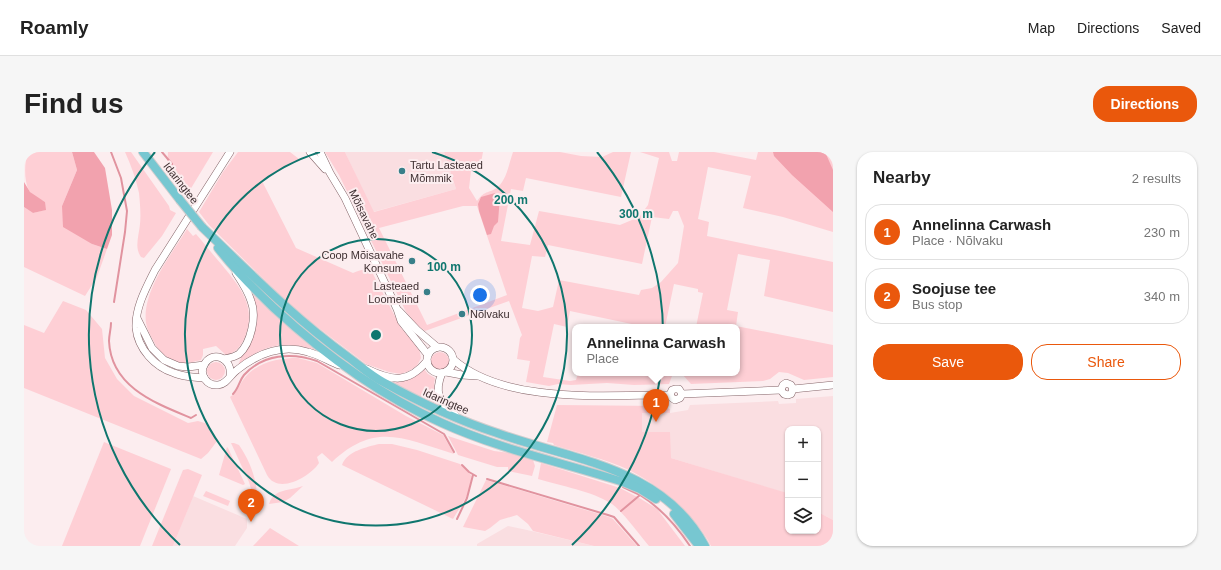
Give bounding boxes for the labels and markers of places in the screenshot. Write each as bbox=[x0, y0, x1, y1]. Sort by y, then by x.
place label: Tartu Lasteaed Mõmmik bbox=[410, 159, 483, 184]
marker: Tartu Lasteaed Mõmmik bbox=[397, 166, 407, 176]
place label: Coop Mõisavahe Konsum bbox=[321, 249, 404, 274]
marker: Coop Mõisavahe Konsum bbox=[407, 256, 417, 266]
place label: Lasteaed Loomelind bbox=[368, 280, 419, 305]
marker: Lasteaed Loomelind bbox=[422, 287, 432, 297]
place label: Nõlvaku bbox=[470, 308, 510, 320]
marker: Nõlvaku bbox=[457, 309, 467, 319]
centre of rings bbox=[369, 328, 383, 342]
pin: 1 bbox=[643, 389, 669, 422]
pin: 2 bbox=[238, 489, 264, 522]

